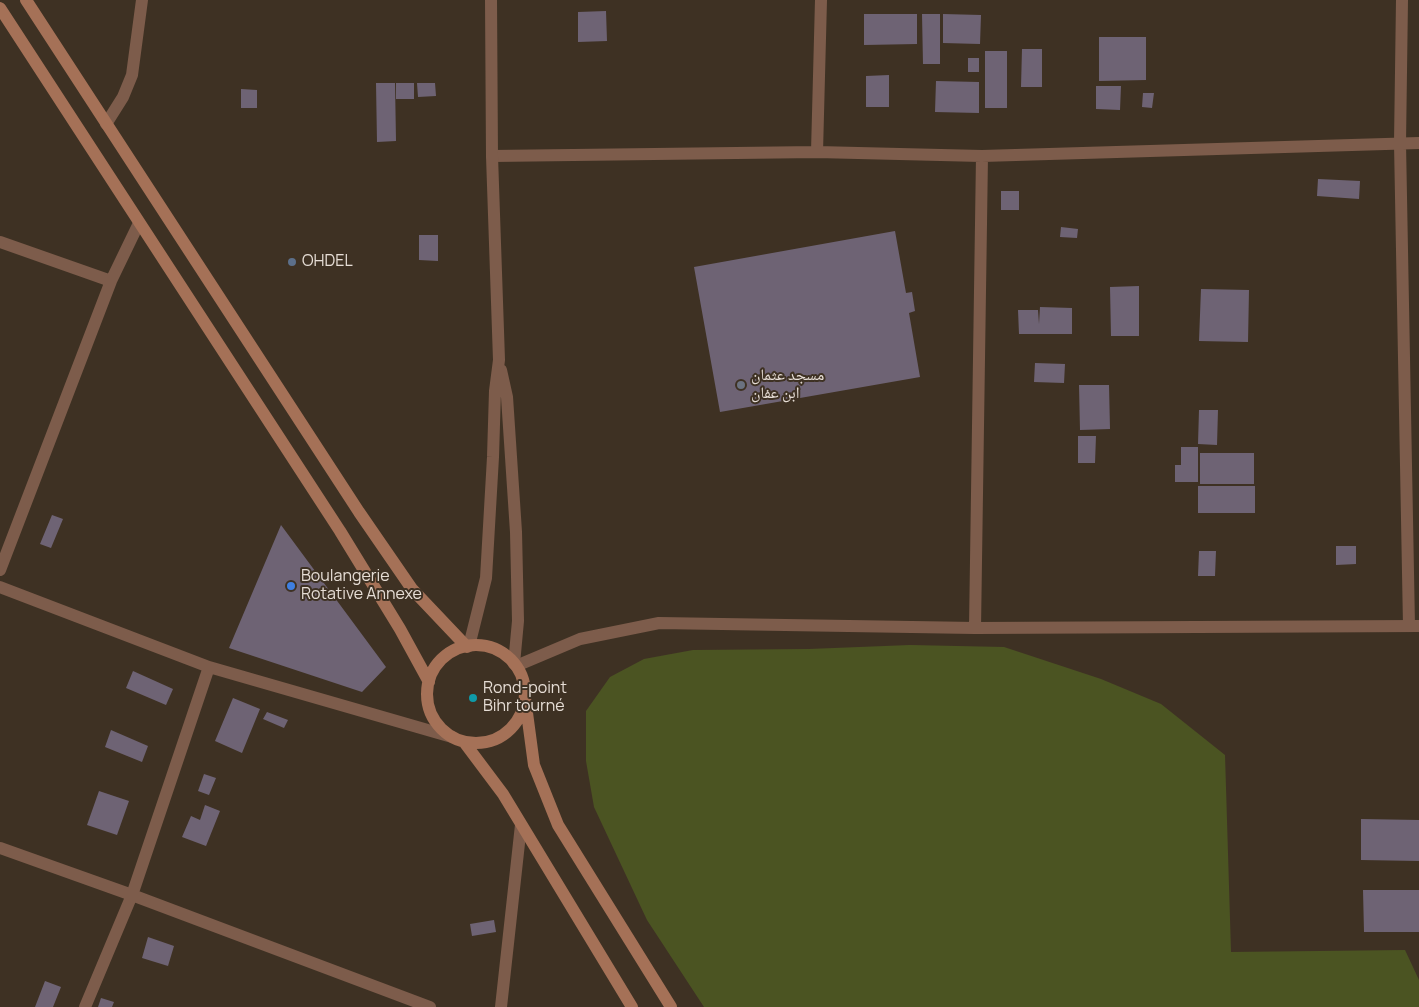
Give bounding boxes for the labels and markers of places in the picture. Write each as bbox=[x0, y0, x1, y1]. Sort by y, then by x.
place label: OHDEL bbox=[302, 252, 353, 272]
marker: OHDEL bbox=[286, 256, 298, 268]
place label: مسجد عثمان ابن عفان bbox=[751, 366, 824, 404]
marker: مسجد عثمان ابن عفان bbox=[735, 379, 747, 391]
place label: Boulangerie Rotative Annexe bbox=[301, 567, 422, 605]
marker: Boulangerie Rotative Annexe bbox=[285, 580, 297, 592]
place label: Rond-point Bihr tourné bbox=[483, 679, 567, 717]
marker: Rond-point Bihr tourné bbox=[467, 692, 479, 704]

